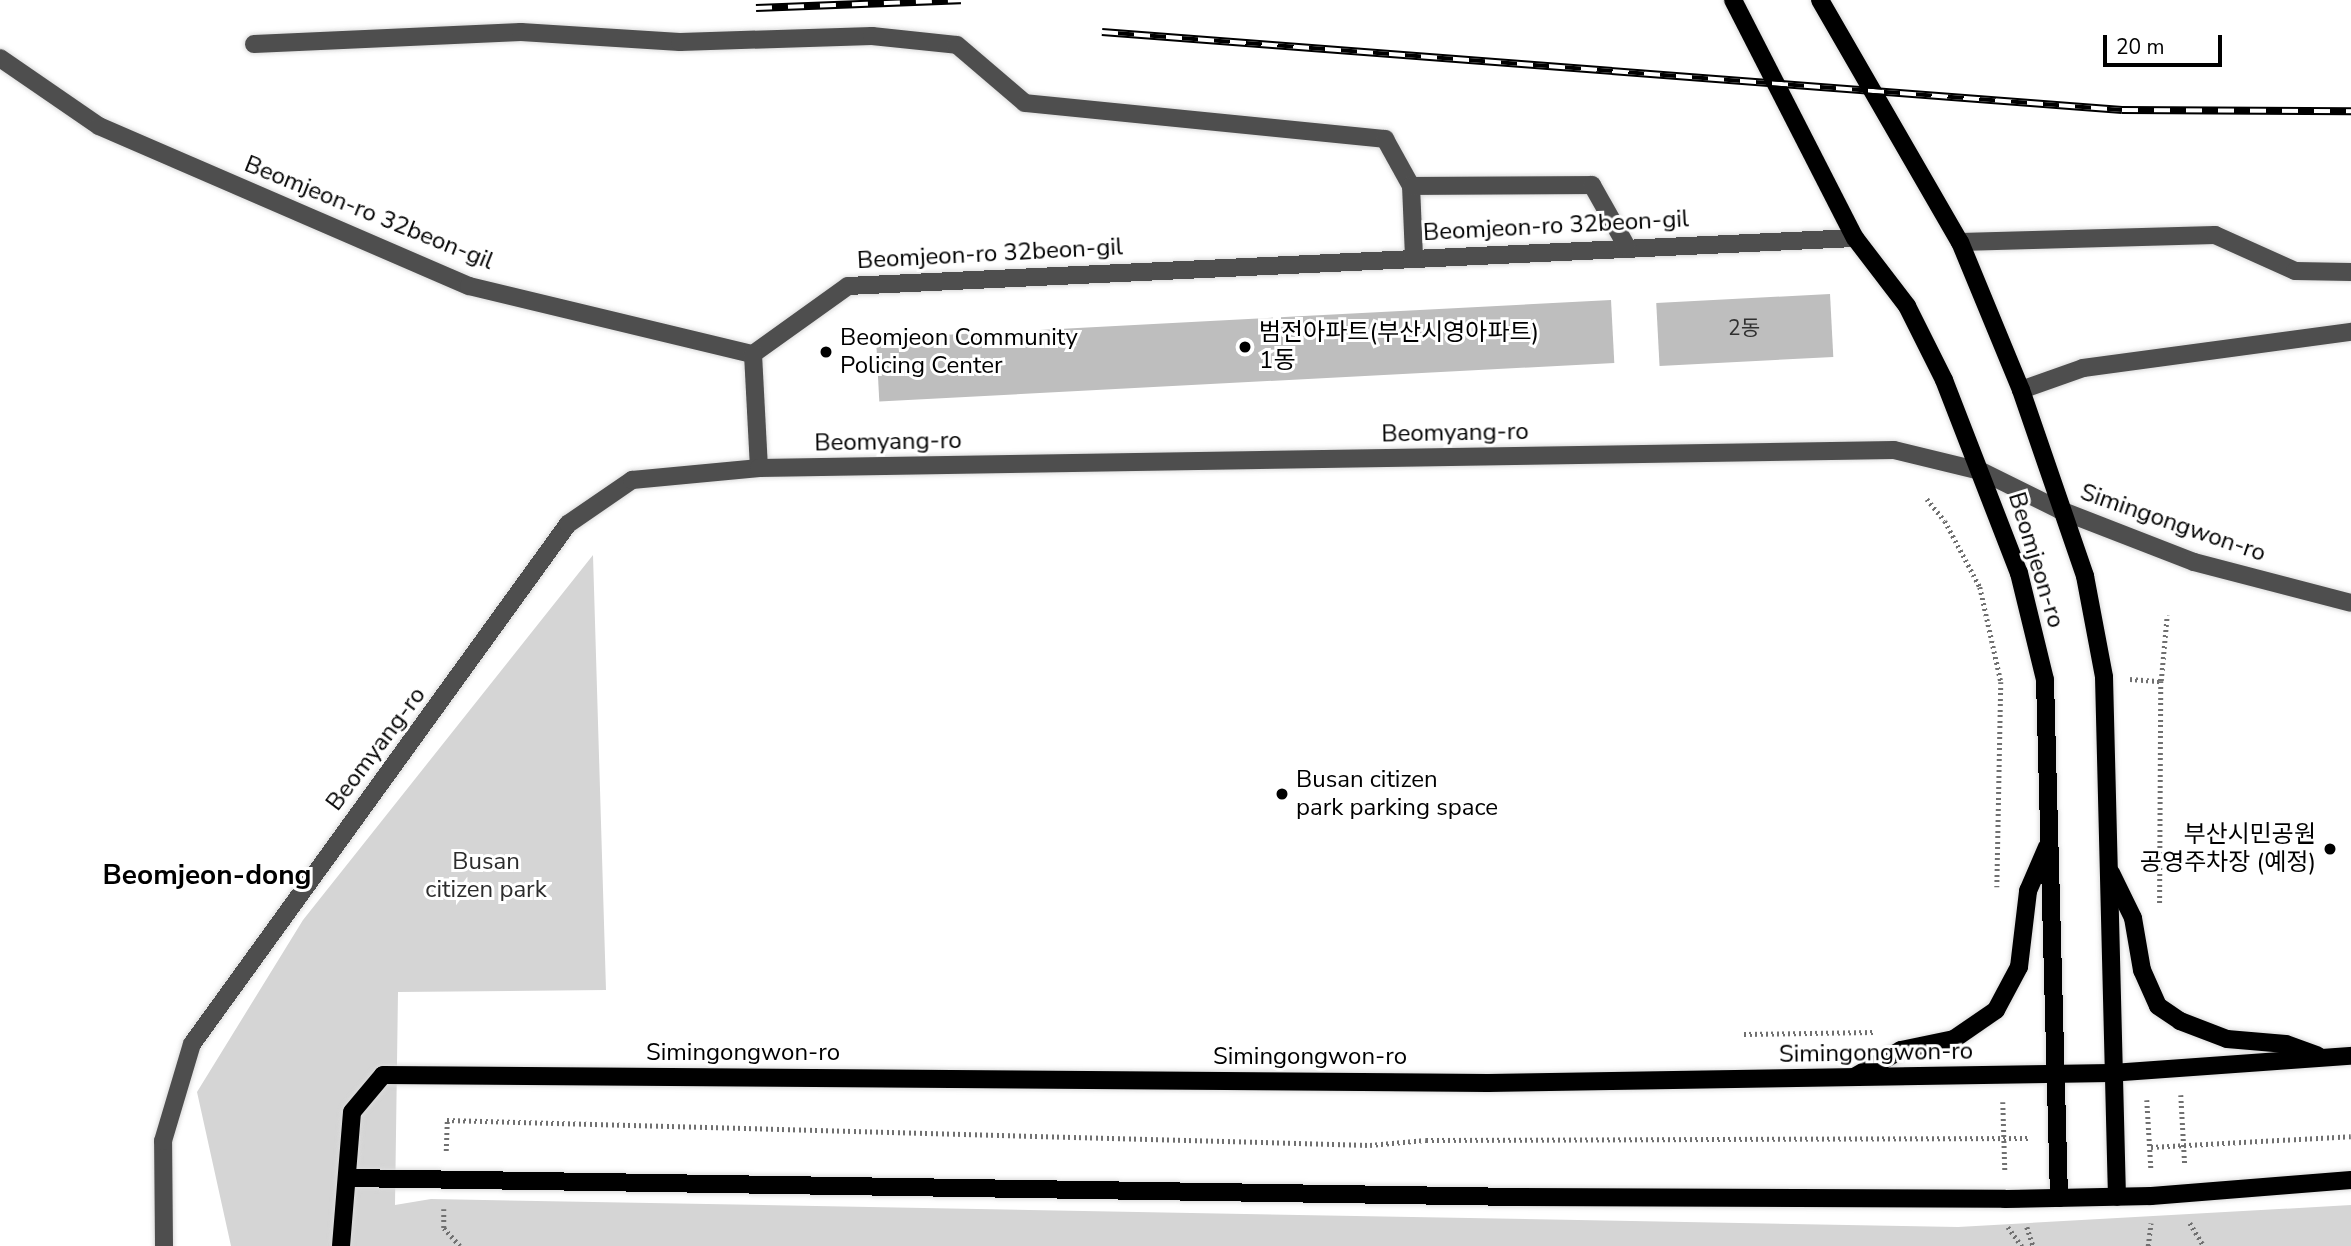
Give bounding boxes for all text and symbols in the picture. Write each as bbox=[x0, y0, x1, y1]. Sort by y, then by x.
scale bar bbox=[2106, 21, 2225, 65]
text: 20 m bbox=[2116, 33, 2165, 61]
street label: Beomjeon-ro 32beon-gil bbox=[240, 150, 498, 276]
street label: Beomjeon-ro 32beon-gil bbox=[1422, 205, 1690, 247]
street label: Beomjeon-ro 32beon-gil bbox=[856, 233, 1124, 275]
house number: 2동 bbox=[1728, 315, 1760, 341]
place label: 범전아파트(부산시영아파트) 1동 bbox=[1259, 319, 1539, 375]
place label: Beomjeon Community Policing Center bbox=[840, 324, 1078, 380]
marker: 범전아파트(부산시영아파트) 1동 bbox=[1237, 339, 1253, 355]
marker: Beomjeon Community Policing Center bbox=[818, 344, 834, 360]
street label: Beomyang-ro bbox=[1381, 417, 1529, 449]
street label: Beomyang-ro bbox=[814, 426, 962, 458]
street label: Simingongwon-ro bbox=[2077, 478, 2269, 568]
street label: Beomjeon-ro bbox=[2002, 489, 2070, 631]
street label: Beomyang-ro bbox=[320, 682, 432, 816]
place label: Busan citizen park parking space bbox=[1296, 766, 1498, 822]
marker: Busan citizen park parking space bbox=[1274, 786, 1290, 802]
place label: 부산시민공원 공영주차장 (예정) bbox=[2140, 821, 2316, 877]
marker: 부산시민공원 공영주차장 (예정) bbox=[2322, 841, 2338, 857]
park label: Busan citizen park bbox=[425, 848, 547, 904]
district label: Beomjeon-dong bbox=[103, 858, 311, 892]
street label: Simingongwon-ro bbox=[1779, 1037, 1973, 1069]
street label: Simingongwon-ro bbox=[646, 1039, 840, 1067]
street label: Simingongwon-ro bbox=[1213, 1043, 1407, 1071]

